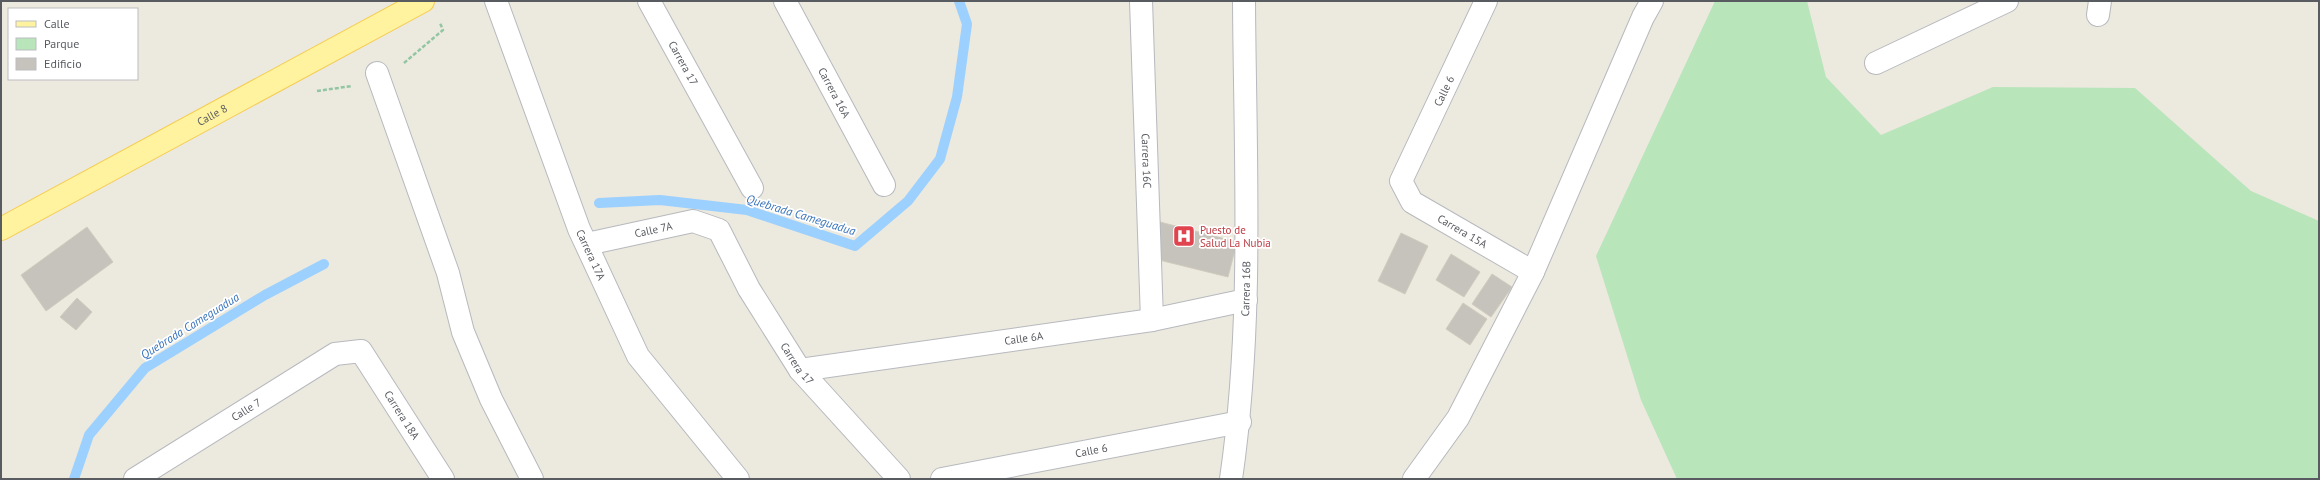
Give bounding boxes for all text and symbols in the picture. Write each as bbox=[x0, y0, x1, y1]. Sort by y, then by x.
legend bbox=[8, 8, 138, 80]
text: Calle bbox=[44, 16, 70, 31]
text: Parque bbox=[44, 36, 79, 51]
street label: Carrera 17 bbox=[665, 38, 701, 88]
text: Edificio bbox=[44, 56, 82, 71]
street label: Carrera 16A bbox=[815, 65, 854, 121]
street label: Calle 6 bbox=[1431, 73, 1457, 109]
street label: Calle 8 bbox=[195, 101, 230, 129]
street label: Carrera 16C bbox=[1139, 133, 1154, 189]
water label: Quebrada Cameguadua bbox=[745, 191, 858, 238]
street label: Carrera 15A bbox=[1435, 211, 1490, 251]
street label: Calle 7A bbox=[633, 219, 674, 240]
hospital icon: Puesto de Salud La Nubia bbox=[1171, 223, 1197, 249]
place label: Puesto de Salud La Nubia bbox=[1200, 223, 1271, 250]
street label: Carrera 17A bbox=[573, 227, 609, 283]
street label: Carrera 16B bbox=[1238, 261, 1253, 317]
water label: Quebrada Cameguadua bbox=[138, 289, 242, 362]
street label: Calle 6A bbox=[1003, 328, 1045, 348]
street label: Carrera 17 bbox=[777, 340, 817, 388]
street label: Carrera 18A bbox=[381, 388, 423, 442]
street label: Calle 7 bbox=[229, 395, 264, 424]
street label: Calle 6 bbox=[1074, 441, 1109, 460]

